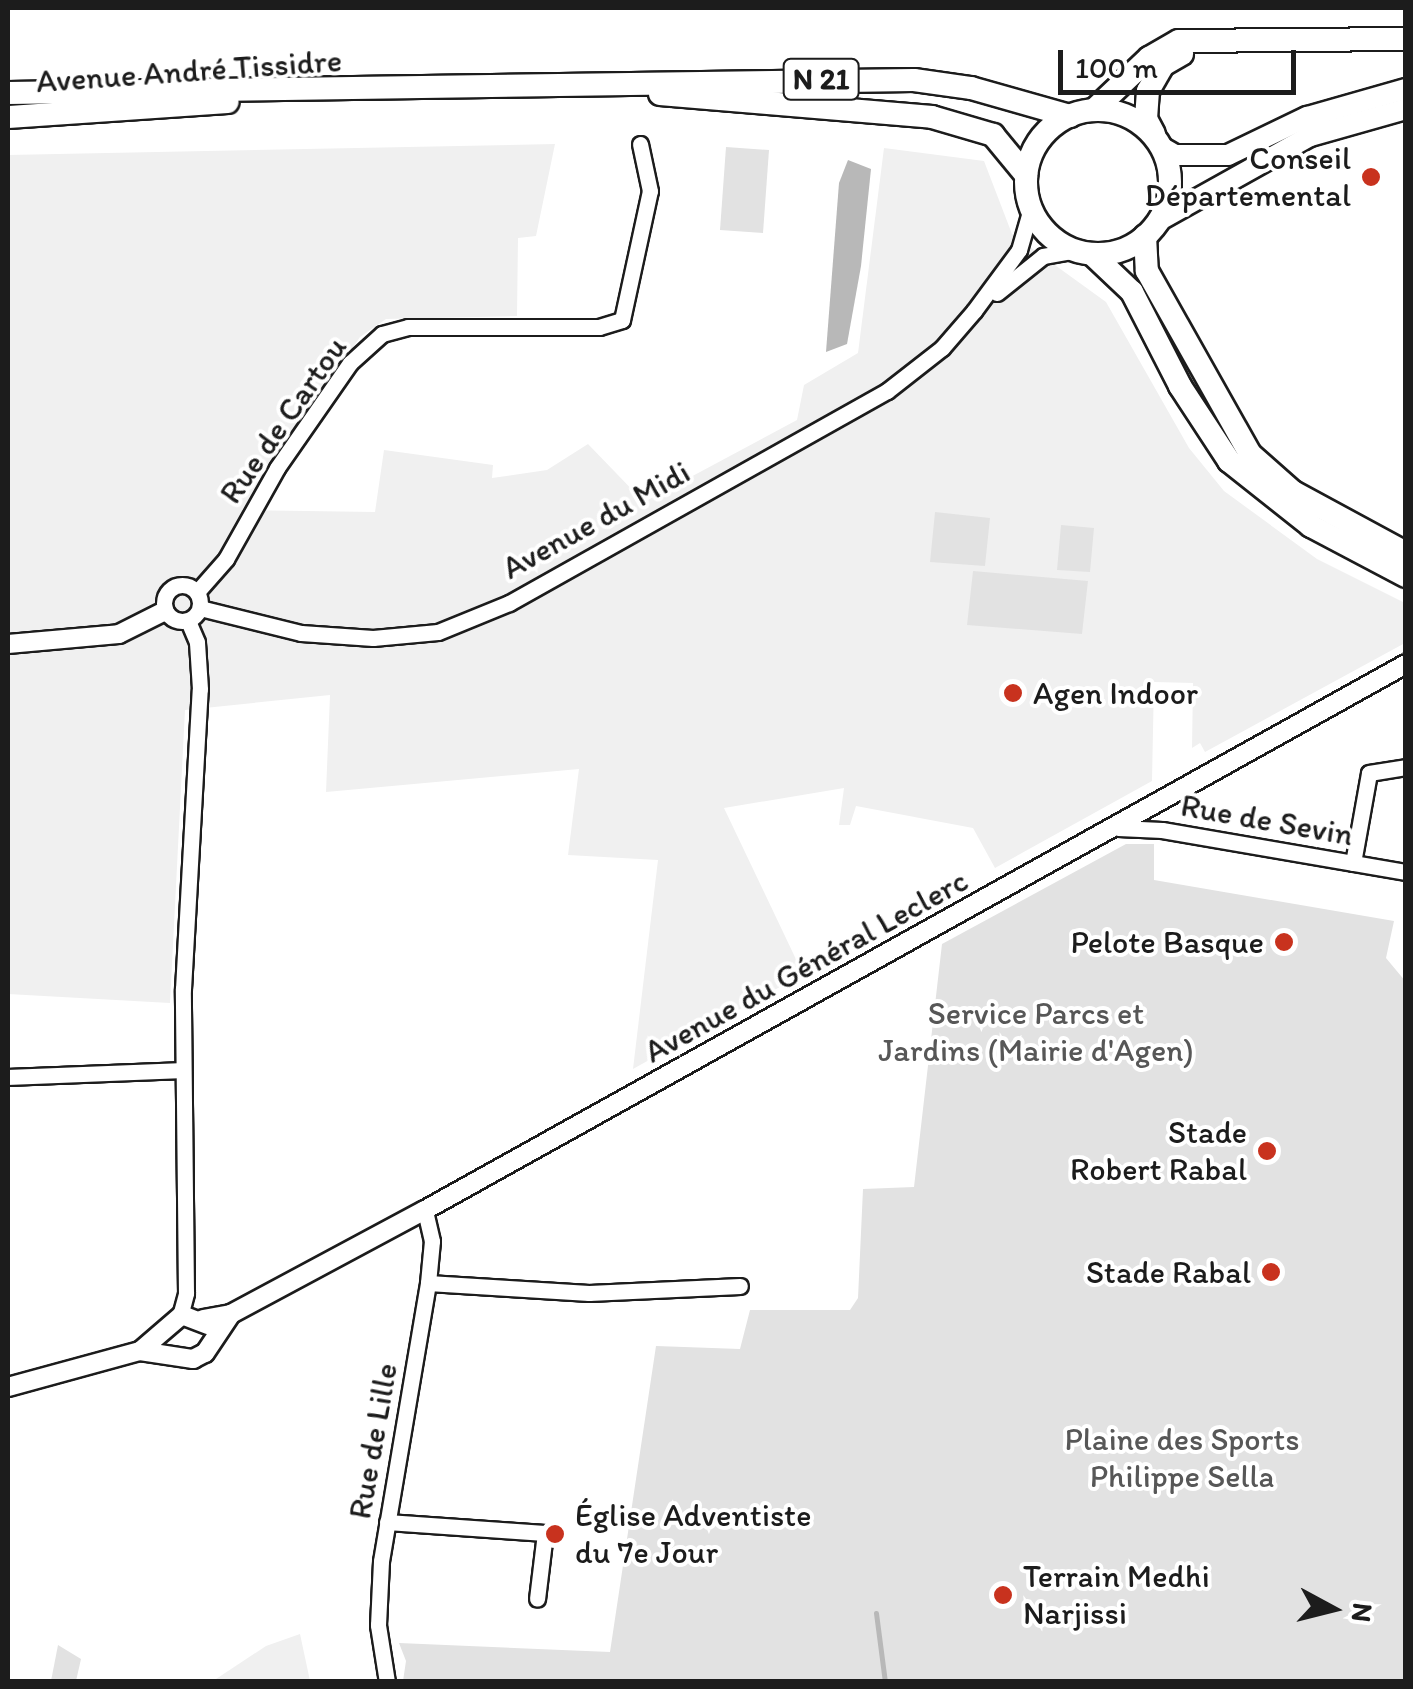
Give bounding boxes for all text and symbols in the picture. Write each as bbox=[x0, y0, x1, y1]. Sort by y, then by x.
scale bar bbox=[1063, 30, 1300, 92]
street label: Avenue André Tissidre bbox=[35, 41, 343, 101]
text: 100 m bbox=[1075, 49, 1158, 86]
road number: N 21 bbox=[781, 54, 861, 104]
place label: Conseil Départemental bbox=[1145, 140, 1351, 215]
marker: Conseil Départemental bbox=[1360, 166, 1382, 188]
street label: Rue de Cartou bbox=[211, 329, 355, 511]
street label: Avenue du Midi bbox=[495, 453, 697, 587]
place label: Agen Indoor bbox=[1033, 674, 1202, 712]
marker: Agen Indoor bbox=[1002, 682, 1024, 704]
street label: Rue de Sevin bbox=[1179, 786, 1355, 854]
street label: Avenue du Général Leclerc bbox=[638, 861, 974, 1071]
place label: Pelote Basque bbox=[1071, 923, 1264, 961]
marker: Pelote Basque bbox=[1273, 931, 1295, 953]
park label: Service Parcs et Jardins (Mairie d'Agen) bbox=[877, 995, 1195, 1070]
place label: Stade Robert Rabal bbox=[1071, 1114, 1247, 1189]
marker: Stade Robert Rabal bbox=[1256, 1140, 1278, 1162]
place label: Stade Rabal bbox=[1087, 1253, 1251, 1291]
marker: Stade Rabal bbox=[1260, 1261, 1282, 1283]
street label: Rue de Lille bbox=[340, 1360, 406, 1522]
park label: Plaine des Sports Philippe Sella bbox=[1064, 1421, 1300, 1496]
place label: Église Adventiste du 7e Jour bbox=[575, 1497, 811, 1572]
marker: Église Adventiste du 7e Jour bbox=[544, 1523, 566, 1545]
place label: Terrain Medhi Narjissi bbox=[1023, 1558, 1210, 1633]
north arrow bbox=[1283, 1559, 1383, 1659]
marker: Terrain Medhi Narjissi bbox=[992, 1584, 1014, 1606]
text: N bbox=[1345, 1601, 1381, 1624]

